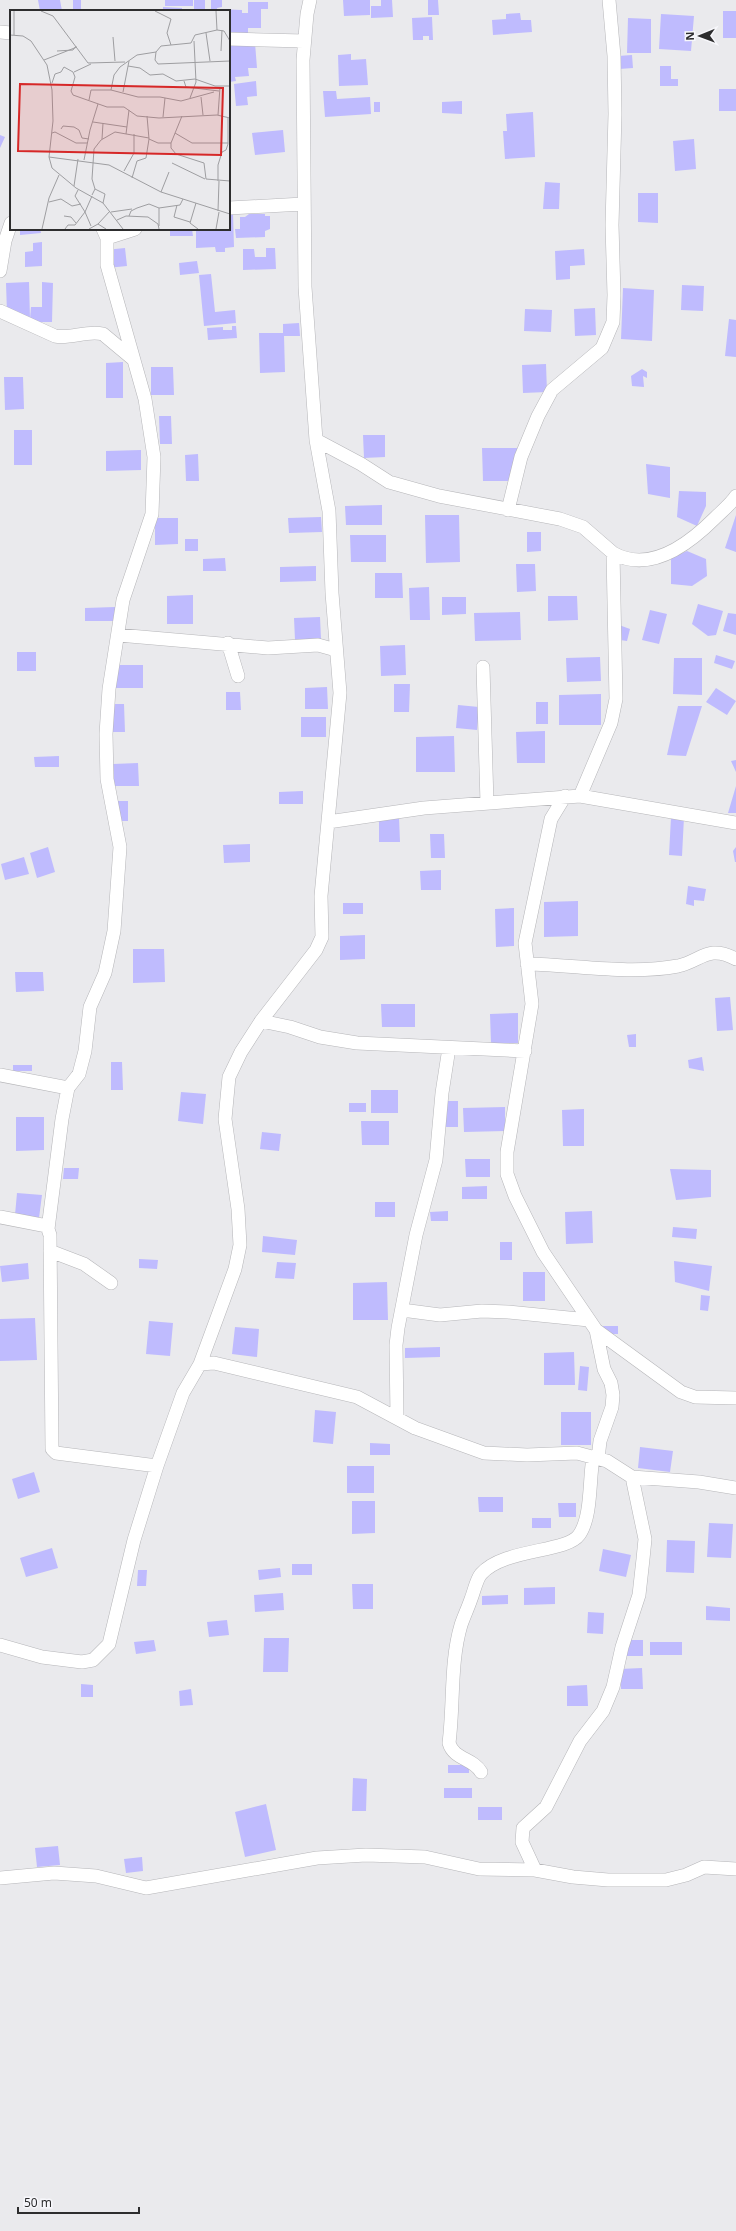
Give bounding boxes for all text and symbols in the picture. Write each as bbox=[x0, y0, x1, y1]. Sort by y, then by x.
inset map bbox=[10, 10, 230, 230]
north arrow bbox=[680, 16, 720, 56]
text: N bbox=[682, 32, 697, 41]
scale bar bbox=[18, 2189, 139, 2215]
text: 50 m bbox=[24, 2194, 52, 2211]

